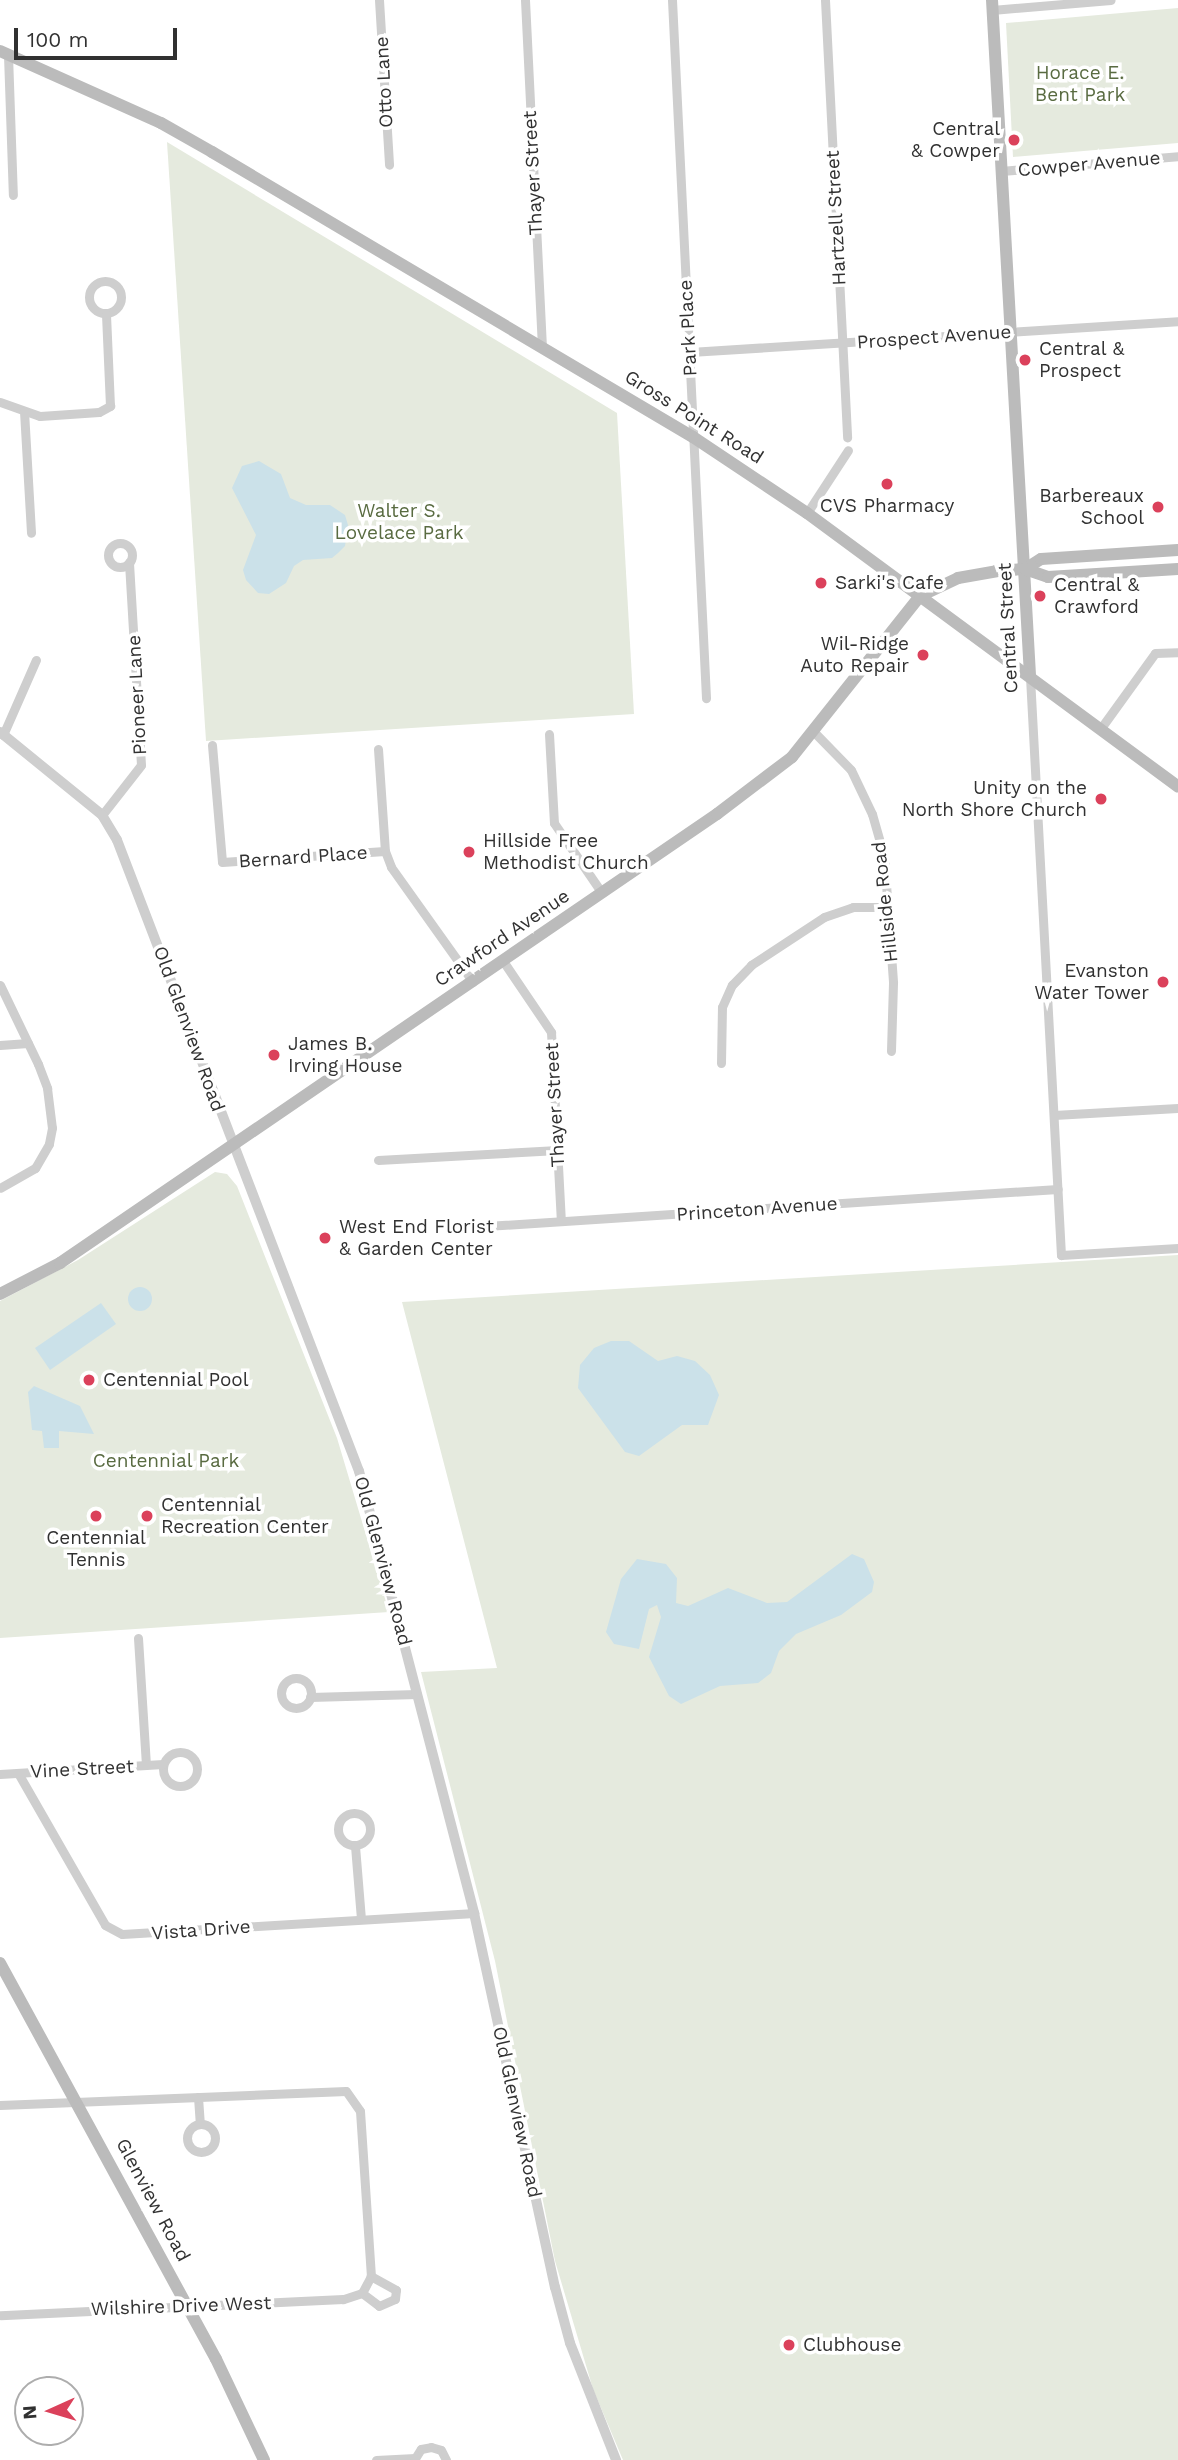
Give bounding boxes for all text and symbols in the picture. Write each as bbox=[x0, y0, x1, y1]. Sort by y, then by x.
scale bar bbox=[18, 14, 180, 58]
text: 100 m bbox=[27, 27, 89, 52]
street label: Otto Lane bbox=[370, 36, 398, 128]
park label: Horace E. Bent Park bbox=[1035, 62, 1125, 106]
street label: Thayer Street bbox=[518, 110, 548, 236]
place label: Central & Cowper bbox=[911, 118, 1000, 162]
marker: Central & Cowper bbox=[1006, 132, 1022, 148]
street label: Cowper Avenue bbox=[1016, 146, 1162, 182]
street label: Hartzell Street bbox=[821, 150, 851, 286]
street label: Park Place bbox=[674, 279, 702, 377]
street label: Prospect Avenue bbox=[856, 320, 1012, 354]
place label: Central & Prospect bbox=[1039, 338, 1125, 382]
marker: Central & Prospect bbox=[1017, 352, 1033, 368]
street label: Gross Point Road bbox=[620, 365, 768, 469]
marker: CVS Pharmacy bbox=[879, 476, 895, 492]
place label: Barbereaux School bbox=[1039, 485, 1144, 529]
place label: CVS Pharmacy bbox=[820, 495, 954, 517]
marker: Barbereaux School bbox=[1150, 499, 1166, 515]
park label: Walter S. Lovelace Park bbox=[335, 500, 463, 544]
street label: Central Street bbox=[993, 562, 1023, 694]
place label: Sarki's Cafe bbox=[835, 572, 944, 594]
place label: Central & Crawford bbox=[1054, 574, 1140, 618]
marker: Sarki's Cafe bbox=[813, 575, 829, 591]
marker: Central & Crawford bbox=[1032, 588, 1048, 604]
place label: Wil-Ridge Auto Repair bbox=[800, 633, 909, 677]
street label: Pioneer Lane bbox=[122, 634, 152, 756]
marker: Wil-Ridge Auto Repair bbox=[915, 647, 931, 663]
place label: Unity on the North Shore Church bbox=[902, 777, 1087, 821]
marker: Unity on the North Shore Church bbox=[1093, 791, 1109, 807]
place label: Hillside Free Methodist Church bbox=[483, 830, 649, 874]
street label: Hillside Road bbox=[867, 840, 903, 964]
street label: Bernard Place bbox=[238, 841, 368, 873]
marker: Hillside Free Methodist Church bbox=[461, 844, 477, 860]
street label: Crawford Avenue bbox=[430, 884, 574, 992]
street label: Old Glenview Road bbox=[148, 943, 230, 1115]
place label: Evanston Water Tower bbox=[1033, 960, 1149, 1004]
marker: Evanston Water Tower bbox=[1155, 974, 1171, 990]
place label: James B. Irving House bbox=[288, 1033, 402, 1077]
street label: Thayer Street bbox=[540, 1042, 570, 1168]
marker: James B. Irving House bbox=[266, 1047, 282, 1063]
street label: Princeton Avenue bbox=[675, 1192, 839, 1226]
place label: West End Florist & Garden Center bbox=[339, 1216, 494, 1260]
marker: West End Florist & Garden Center bbox=[317, 1230, 333, 1246]
place label: Centennial Pool bbox=[103, 1369, 249, 1391]
marker: Centennial Pool bbox=[81, 1372, 97, 1388]
park label: Centennial Park bbox=[92, 1450, 240, 1472]
street label: Old Glenview Road bbox=[349, 1474, 417, 1648]
place label: Centennial Recreation Center bbox=[161, 1494, 329, 1538]
marker: Centennial Tennis bbox=[88, 1508, 104, 1524]
marker: Centennial Recreation Center bbox=[139, 1508, 155, 1524]
place label: Centennial Tennis bbox=[46, 1527, 146, 1571]
street label: Vine Street bbox=[30, 1755, 134, 1783]
street label: Vista Drive bbox=[150, 1915, 252, 1945]
street label: Old Glenview Road bbox=[488, 2024, 546, 2200]
street label: Glenview Road bbox=[111, 2134, 195, 2266]
street label: Wilshire Drive West bbox=[90, 2291, 272, 2321]
place label: Clubhouse bbox=[803, 2334, 901, 2356]
marker: Clubhouse bbox=[781, 2337, 797, 2353]
north arrow bbox=[14, 2376, 84, 2446]
text: N bbox=[18, 2405, 42, 2420]

